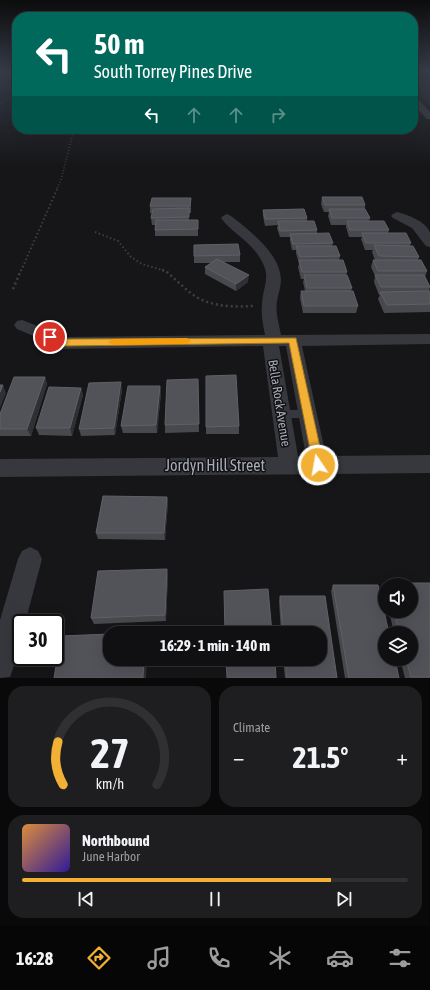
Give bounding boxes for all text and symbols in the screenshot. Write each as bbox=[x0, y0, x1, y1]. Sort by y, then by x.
icon: left bbox=[28, 28, 80, 80]
text: 50 m bbox=[94, 28, 144, 60]
text: South Torrey Pines Drive bbox=[94, 61, 252, 82]
icon: left bbox=[141, 104, 163, 126]
icon: ahead bbox=[183, 104, 205, 126]
icon: ahead bbox=[225, 104, 247, 126]
icon: right bbox=[267, 104, 289, 126]
pin bbox=[33, 320, 67, 354]
icon: arrive bbox=[39, 326, 61, 348]
street label: Bella Rock Avenue bbox=[265, 359, 294, 448]
position arrow bbox=[297, 444, 339, 486]
street label: Jordyn Hill Street bbox=[165, 456, 266, 475]
map controls bbox=[378, 578, 418, 666]
button: sound bbox=[378, 578, 418, 618]
speed limit sign: 30 bbox=[12, 614, 64, 666]
button: layers bbox=[378, 626, 418, 666]
text: 16:29 · 1 min · 140 m bbox=[160, 637, 270, 654]
text: Climate bbox=[233, 720, 270, 735]
text: 27 bbox=[90, 728, 129, 776]
text: 21.5° bbox=[293, 740, 348, 774]
text: − bbox=[233, 744, 244, 770]
text: + bbox=[397, 744, 408, 770]
text: km/h bbox=[95, 775, 124, 791]
text: Northbound bbox=[82, 832, 150, 849]
text: June Harbor bbox=[82, 849, 140, 864]
icon: previous bbox=[75, 888, 97, 910]
icon: pause bbox=[204, 888, 226, 910]
icon: next bbox=[333, 888, 355, 910]
icon: directions bbox=[85, 944, 113, 972]
icon: music bbox=[145, 944, 173, 972]
icon: phone bbox=[205, 944, 233, 972]
icon: climate bbox=[266, 944, 294, 972]
icon: car bbox=[326, 944, 354, 972]
icon: filters bbox=[386, 944, 414, 972]
text: 16:28 bbox=[16, 948, 53, 969]

